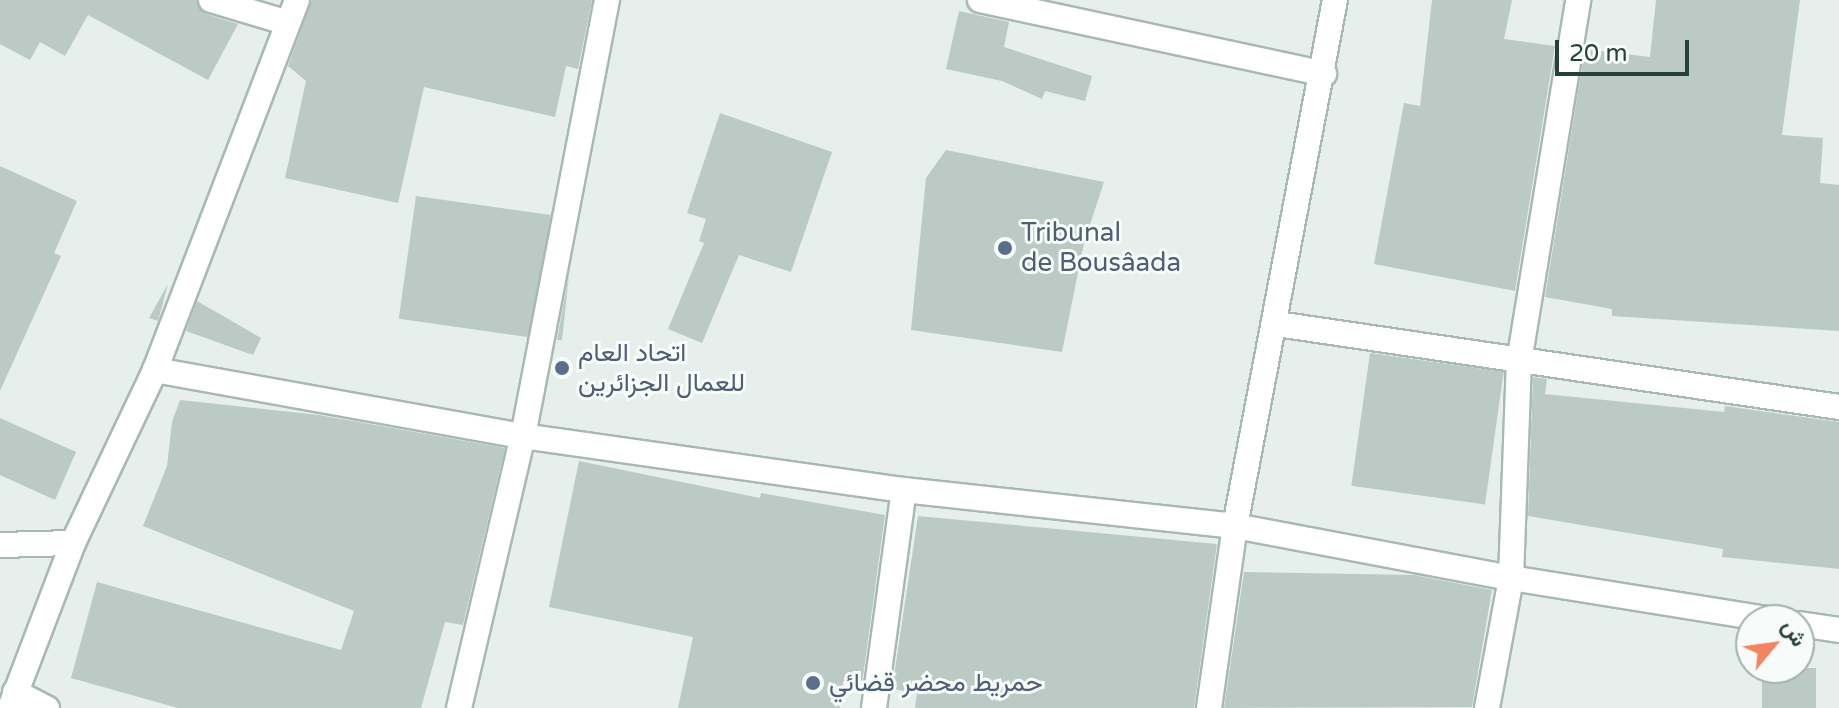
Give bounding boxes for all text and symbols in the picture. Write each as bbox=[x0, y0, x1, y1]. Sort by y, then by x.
scale bar bbox=[1559, 24, 1693, 74]
text: 20 m bbox=[1569, 39, 1627, 68]
place label: Tribunal de Bousâada bbox=[1021, 217, 1181, 278]
marker: Tribunal de Bousâada bbox=[996, 239, 1014, 257]
place label: اتحاد العام للعمال الجزائرين bbox=[578, 337, 745, 398]
marker: اتحاد العام للعمال الجزائرين bbox=[553, 359, 571, 377]
north arrow bbox=[1735, 604, 1815, 684]
text: ش bbox=[1776, 615, 1812, 651]
place label: حمريط محضر قضائي bbox=[829, 667, 1043, 699]
marker: حمريط محضر قضائي bbox=[804, 674, 822, 692]

